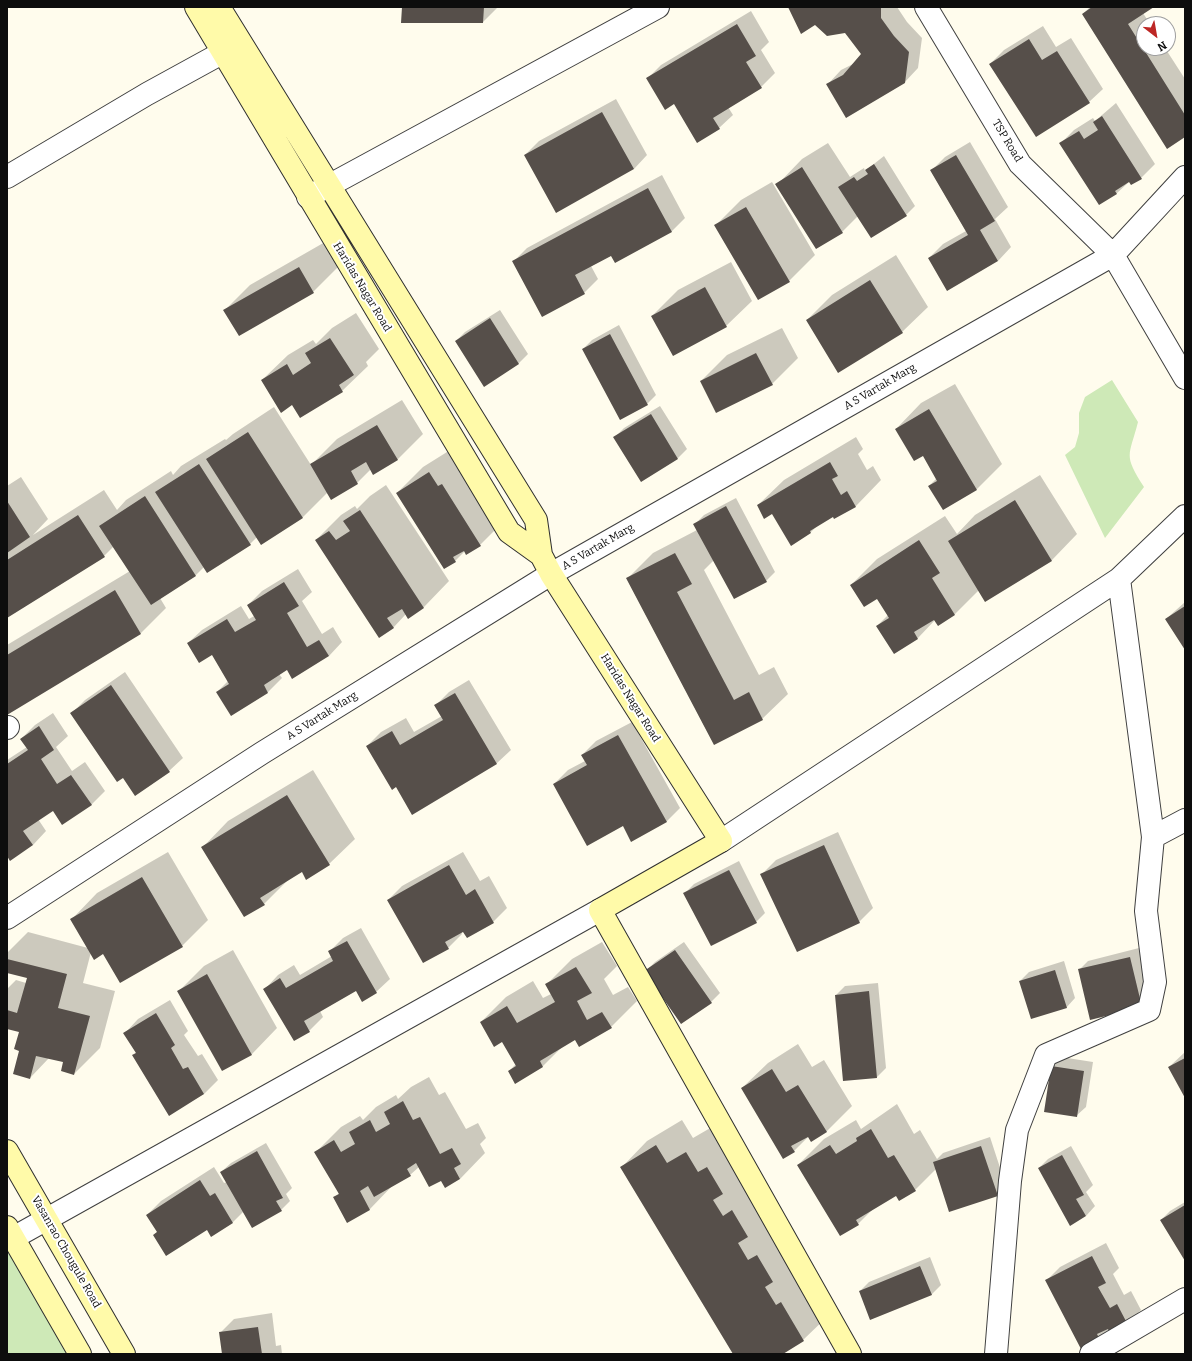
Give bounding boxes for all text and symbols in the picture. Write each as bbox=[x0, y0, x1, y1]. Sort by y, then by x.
north arrow bbox=[1136, 16, 1176, 56]
text: N bbox=[1155, 38, 1169, 54]
street label: TSP Road bbox=[989, 117, 1025, 165]
street label: Haridas Nagar Road bbox=[330, 240, 394, 334]
street label: A S Vartak Marg bbox=[842, 361, 918, 413]
street label: A S Vartak Marg bbox=[560, 521, 636, 573]
street label: Haridas Nagar Road bbox=[597, 651, 663, 745]
street label: A S Vartak Marg bbox=[284, 689, 360, 743]
street label: Vasanrao Chougule Road bbox=[29, 1194, 103, 1310]

